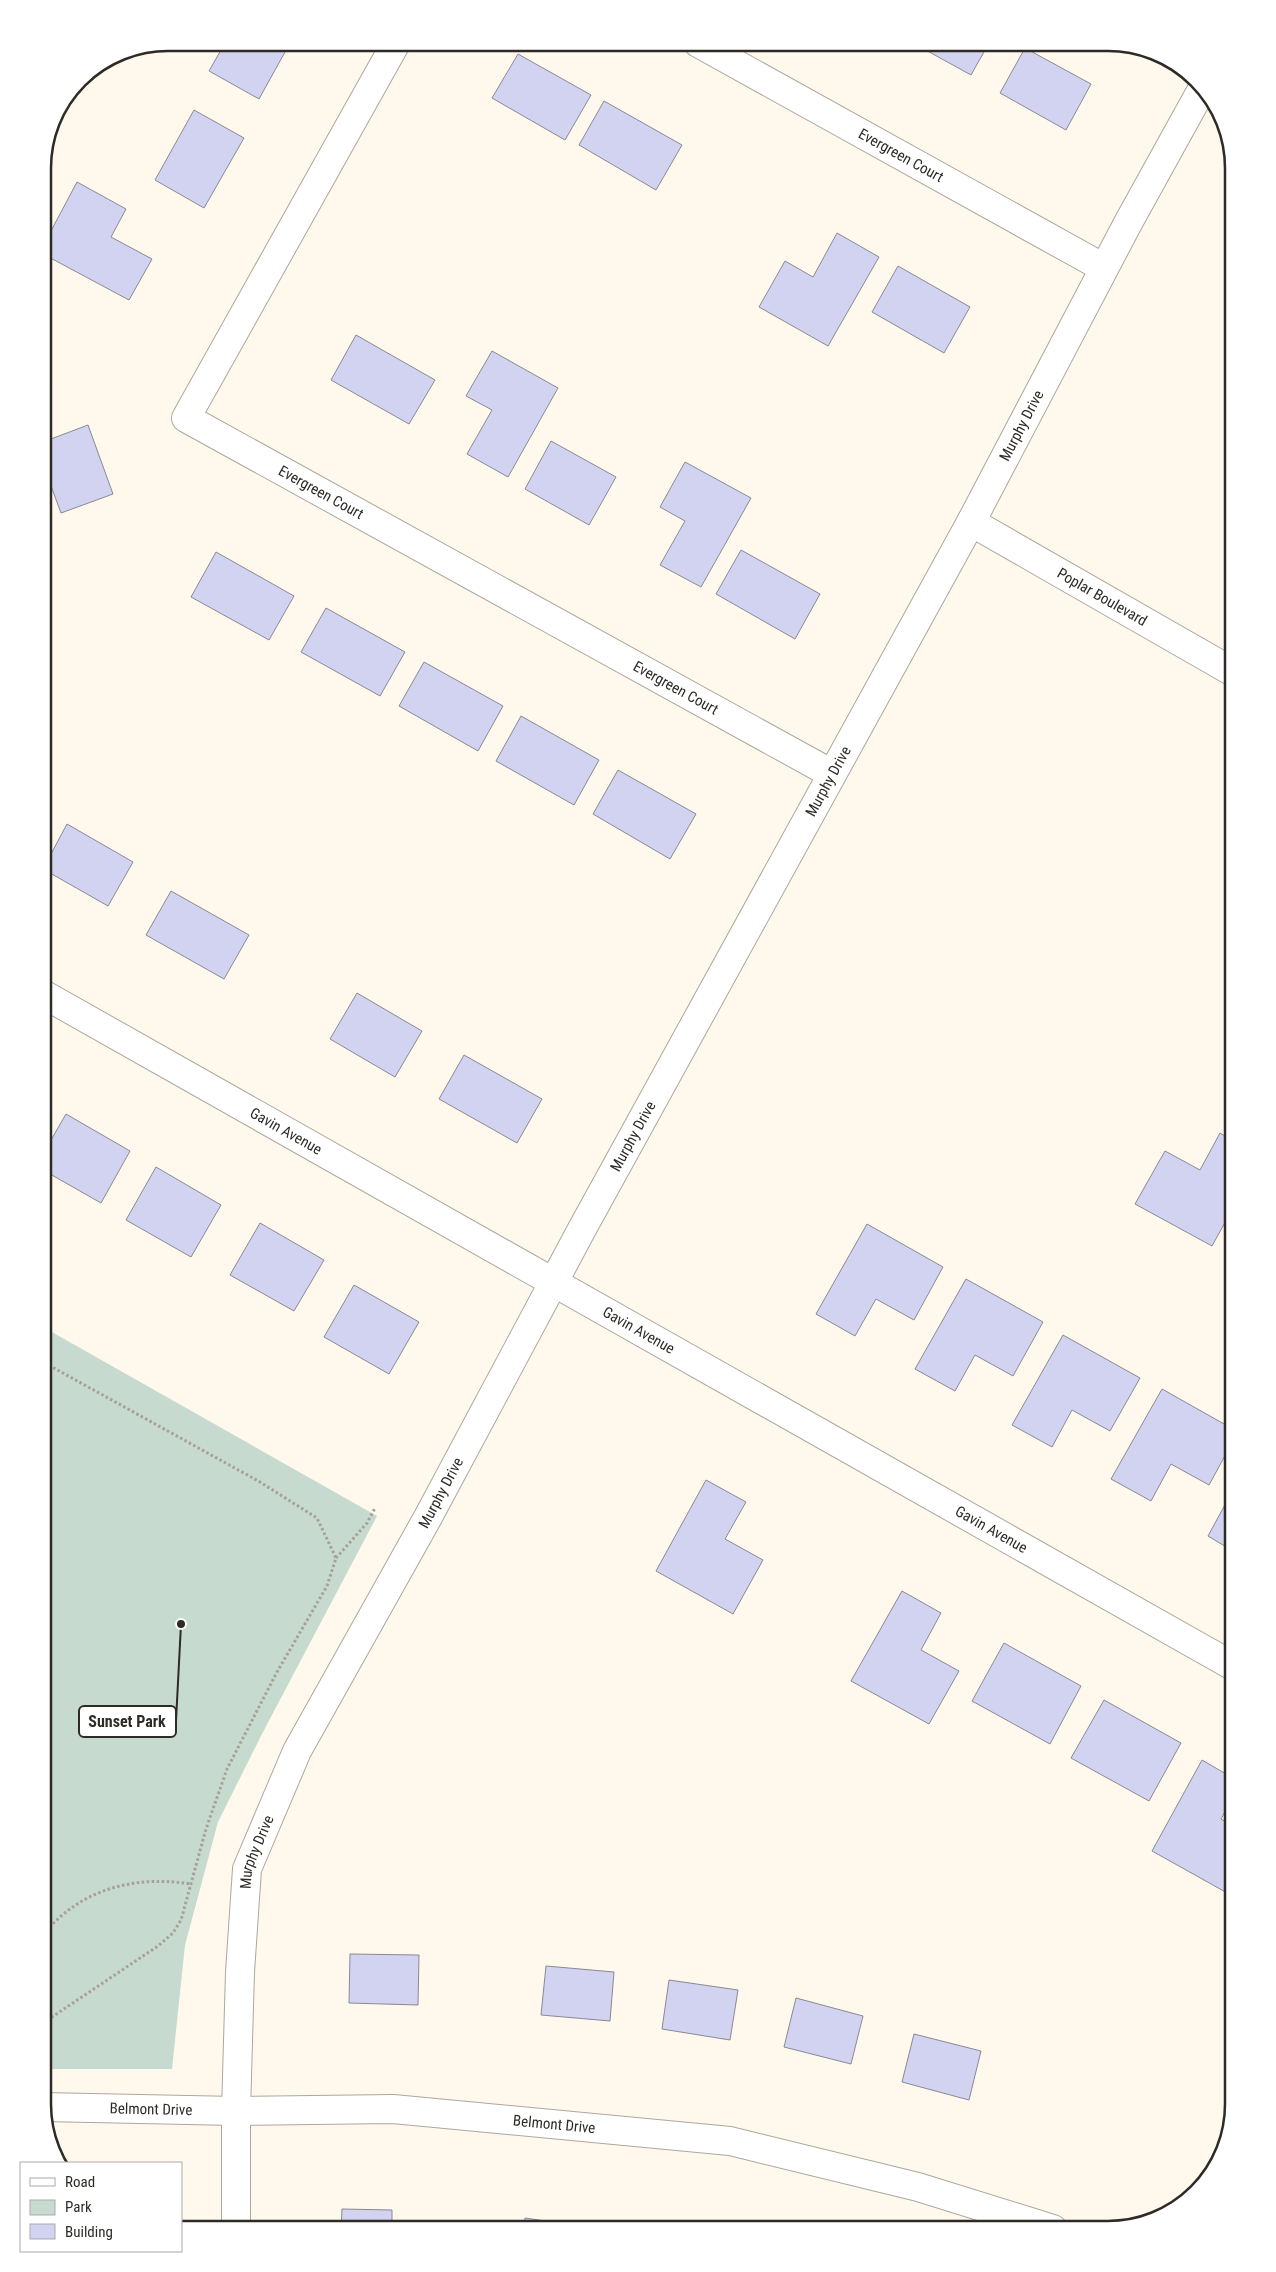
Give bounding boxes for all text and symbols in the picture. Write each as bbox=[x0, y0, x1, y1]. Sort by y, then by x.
street label: Evergreen Court bbox=[855, 125, 947, 186]
street label: Murphy Drive bbox=[996, 387, 1048, 464]
street label: Evergreen Court bbox=[275, 462, 367, 523]
street label: Poplar Boulevard bbox=[1054, 564, 1150, 630]
street label: Evergreen Court bbox=[630, 657, 721, 719]
street label: Murphy Drive bbox=[802, 743, 855, 820]
street label: Murphy Drive bbox=[606, 1098, 660, 1175]
street label: Gavin Avenue bbox=[247, 1104, 325, 1159]
street label: Gavin Avenue bbox=[599, 1303, 678, 1358]
street label: Murphy Drive bbox=[415, 1454, 467, 1531]
street label: Gavin Avenue bbox=[952, 1502, 1030, 1557]
callout: Sunset Park bbox=[79, 1706, 176, 1737]
text: Sunset Park bbox=[88, 1712, 166, 1731]
street label: Murphy Drive bbox=[237, 1813, 278, 1890]
street label: Belmont Drive bbox=[109, 2099, 192, 2119]
street label: Belmont Drive bbox=[512, 2111, 596, 2137]
legend bbox=[20, 2162, 182, 2252]
text: Road bbox=[65, 2173, 95, 2191]
text: Park bbox=[65, 2198, 92, 2216]
text: Building bbox=[65, 2223, 113, 2241]

